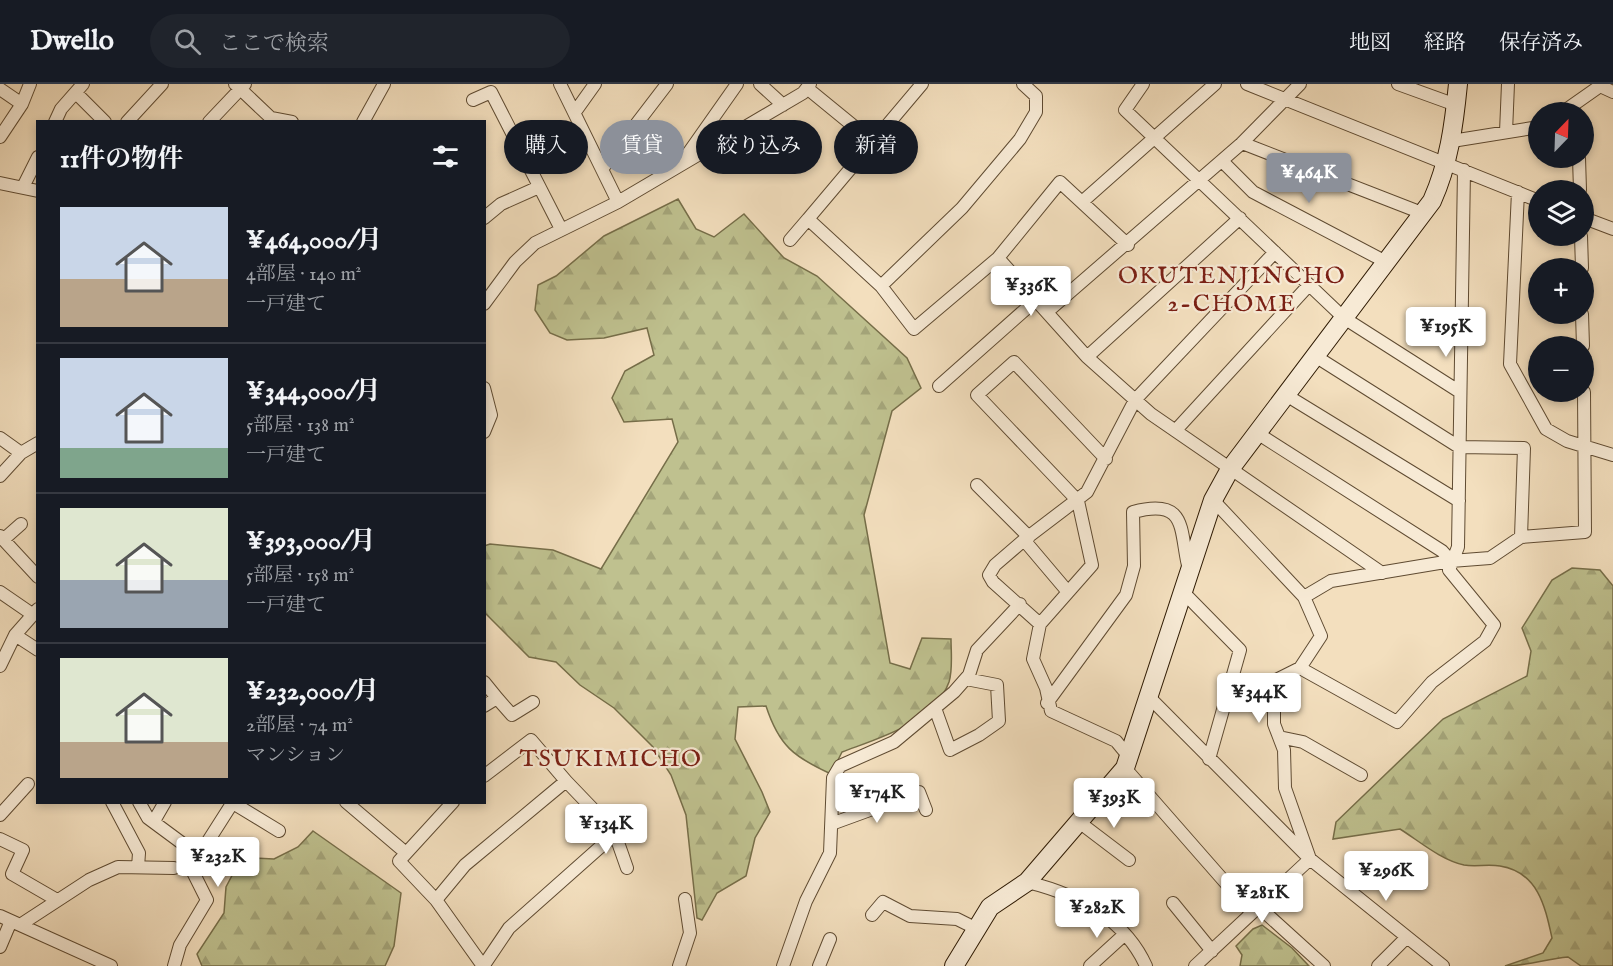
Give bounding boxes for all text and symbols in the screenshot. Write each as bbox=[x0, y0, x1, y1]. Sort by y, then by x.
search box bbox=[150, 14, 570, 68]
text: Dwello bbox=[30, 24, 114, 59]
icon: search bbox=[171, 25, 204, 58]
text: ここで検索 bbox=[219, 30, 329, 58]
text: 地図 bbox=[1349, 30, 1391, 57]
text: 経路 bbox=[1424, 30, 1466, 57]
text: 保存済み bbox=[1499, 30, 1583, 57]
north arrow bbox=[1528, 102, 1594, 168]
map controls bbox=[1528, 102, 1594, 402]
chip: 購入 bbox=[504, 120, 588, 174]
chip: 賃貸 bbox=[600, 120, 684, 174]
chip: 絞り込み bbox=[696, 120, 822, 174]
chip: 新着 bbox=[834, 120, 918, 174]
icon: filters bbox=[429, 140, 462, 173]
text: 11件の物件 bbox=[60, 143, 183, 176]
pin: ¥464K bbox=[1267, 153, 1351, 204]
text: ¥464K bbox=[1280, 160, 1338, 185]
button: layers bbox=[1528, 180, 1594, 246]
text: ¥464,000/月 bbox=[246, 224, 382, 257]
icon: home bbox=[108, 231, 180, 303]
button: + bbox=[1528, 258, 1594, 324]
district label: OKUTENJINCHO 2-CHOME bbox=[1118, 261, 1346, 320]
text: 4部屋 · 140 m² bbox=[246, 262, 361, 287]
pin: ¥336K bbox=[989, 266, 1073, 317]
text: ¥336K bbox=[1005, 273, 1057, 298]
text: 一戸建て bbox=[246, 292, 326, 317]
pin: ¥195K bbox=[1404, 307, 1488, 358]
text: ¥195K bbox=[1420, 314, 1472, 339]
button: − bbox=[1528, 336, 1594, 402]
text: ¥344,000/月 bbox=[246, 375, 381, 408]
icon: home bbox=[108, 382, 180, 454]
text: 5部屋 · 138 m² bbox=[246, 413, 355, 438]
text: 一戸建て bbox=[246, 443, 326, 468]
text: ¥393,000/月 bbox=[246, 525, 376, 558]
icon: home bbox=[108, 532, 180, 604]
text: 5部屋 · 158 m² bbox=[246, 563, 354, 588]
text: 一戸建て bbox=[246, 593, 326, 618]
pin: ¥344K bbox=[1217, 673, 1301, 724]
text: ¥232,000/月 bbox=[246, 675, 379, 708]
text: ¥344K bbox=[1231, 680, 1287, 705]
icon: home bbox=[108, 682, 180, 754]
text: 2部屋 · 74 m² bbox=[246, 713, 353, 738]
text: マンション bbox=[246, 743, 345, 768]
district label: TSUKIMICHO bbox=[520, 744, 702, 775]
pin: ¥174K bbox=[835, 773, 919, 824]
pin: ¥393K bbox=[1072, 778, 1156, 829]
text: ¥174K bbox=[849, 780, 905, 805]
text: ¥393K bbox=[1088, 785, 1140, 810]
pin: ¥134K bbox=[564, 804, 648, 855]
text: ¥134K bbox=[579, 811, 633, 836]
pin: ¥232K bbox=[176, 837, 260, 888]
text: ¥232K bbox=[190, 844, 246, 869]
pin: ¥296K bbox=[1344, 851, 1428, 902]
text: ¥296K bbox=[1358, 858, 1414, 883]
pin: ¥281K bbox=[1220, 873, 1304, 924]
text: ¥281K bbox=[1235, 880, 1289, 905]
pin: ¥282K bbox=[1055, 888, 1139, 939]
text: ¥282K bbox=[1069, 895, 1125, 920]

